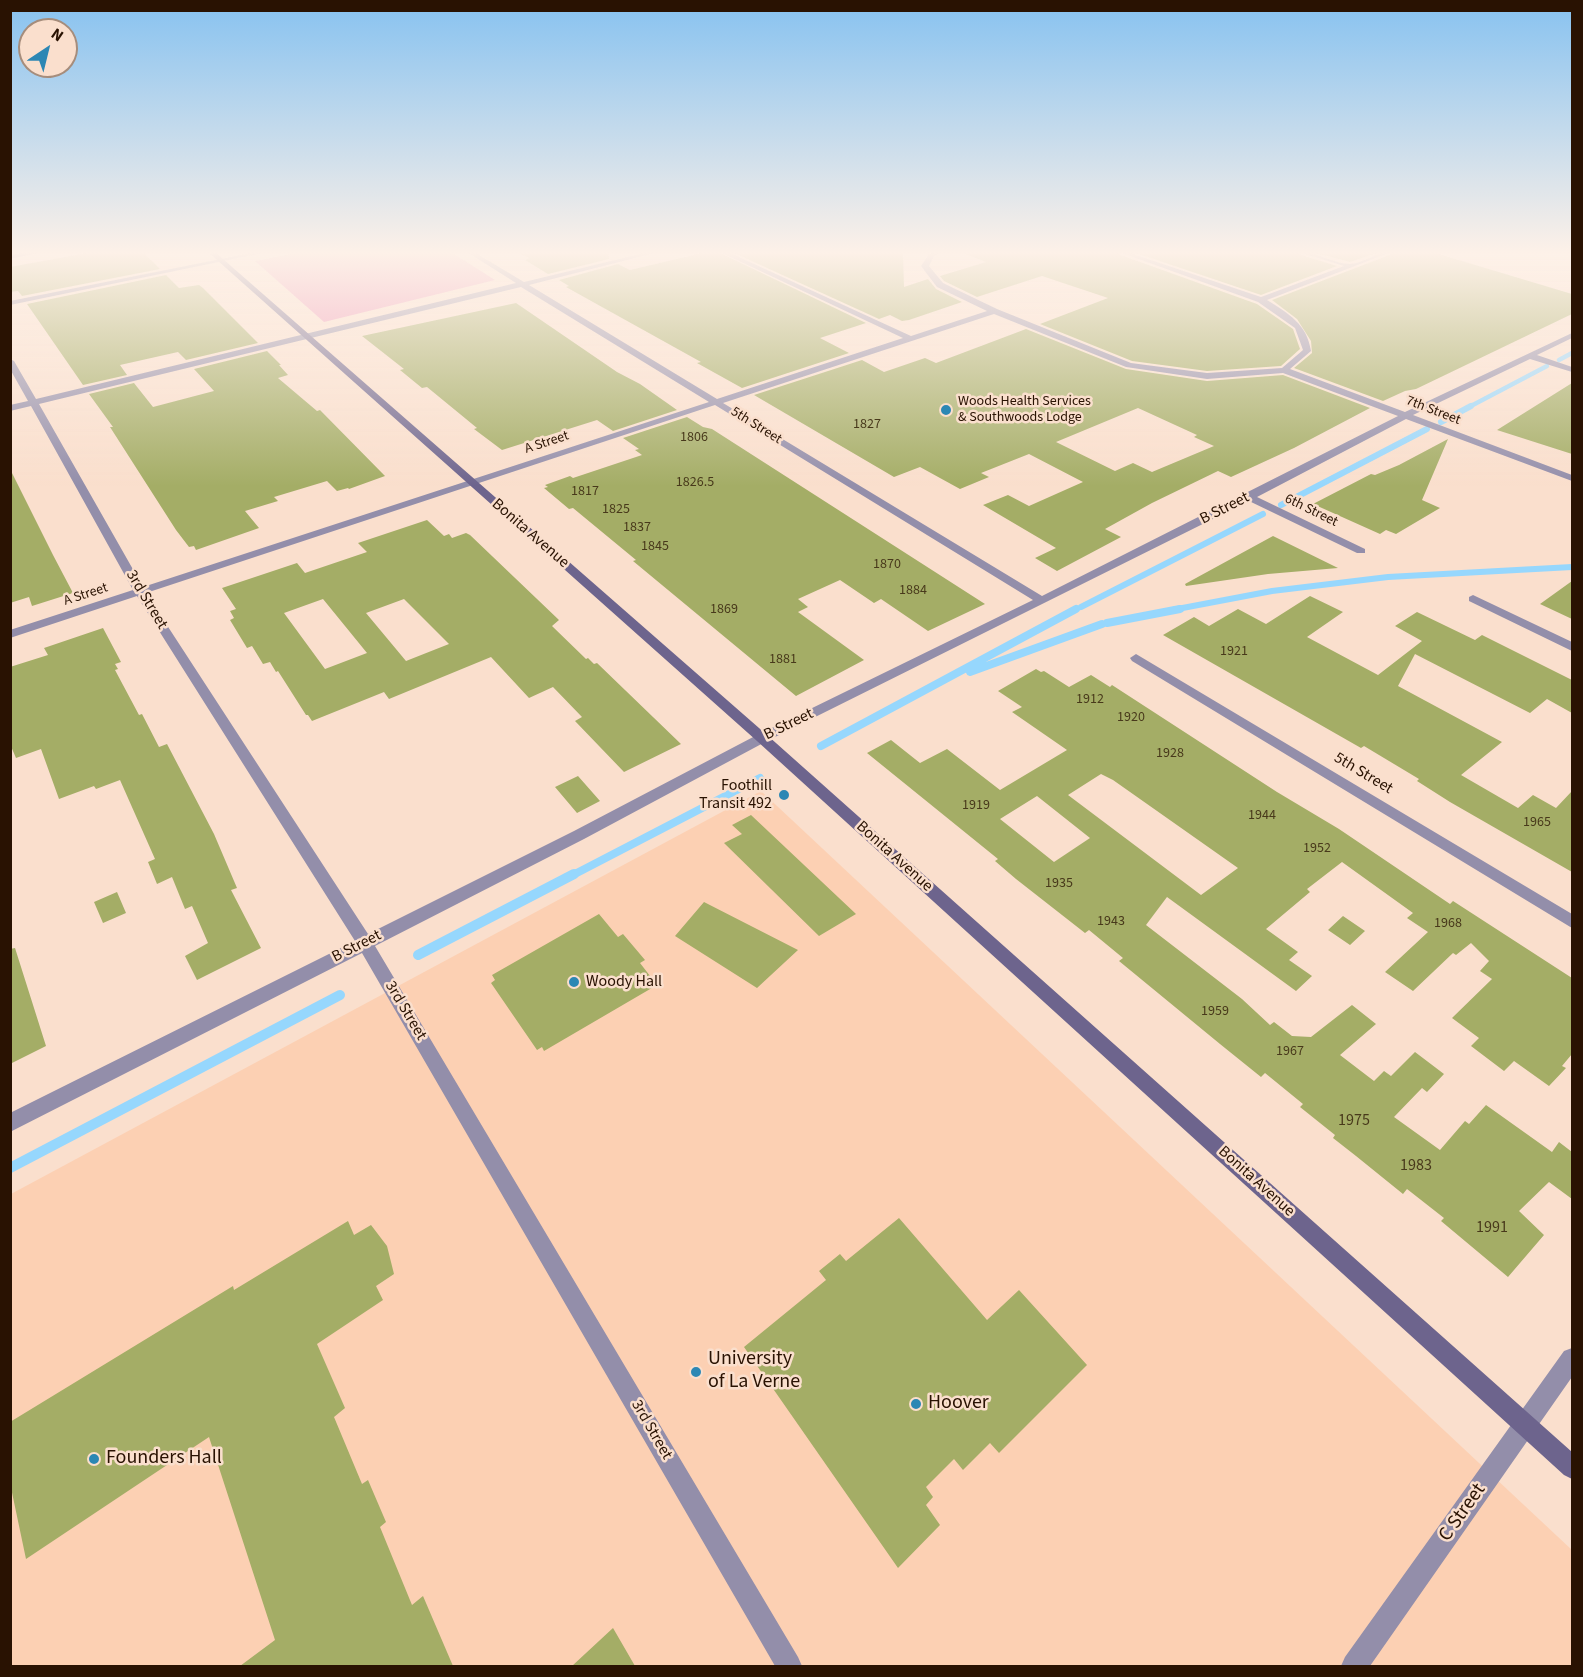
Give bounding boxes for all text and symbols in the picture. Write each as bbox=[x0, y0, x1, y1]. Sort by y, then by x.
north arrow bbox=[18, 18, 78, 78]
text: N bbox=[47, 23, 68, 47]
street label: 7th Street bbox=[1403, 393, 1463, 429]
place label: Woods Health Services & Southwoods Lodge bbox=[958, 394, 1091, 426]
marker: Woods Health Services & Southwoods Lodge bbox=[939, 403, 953, 417]
street label: 5th Street bbox=[727, 404, 785, 448]
house number: 1827 bbox=[853, 417, 881, 433]
street label: A Street bbox=[523, 428, 571, 458]
house number: 1806 bbox=[680, 430, 708, 446]
house number: 1826.5 bbox=[676, 475, 714, 491]
house number: 1817 bbox=[571, 484, 599, 500]
street label: B Street bbox=[1197, 488, 1253, 530]
street label: 6th Street bbox=[1282, 491, 1340, 531]
street label: Bonita Avenue bbox=[487, 495, 573, 573]
house number: 1825 bbox=[602, 502, 630, 518]
house number: 1837 bbox=[623, 520, 651, 536]
house number: 1845 bbox=[641, 539, 669, 555]
house number: 1870 bbox=[873, 557, 901, 573]
street label: 3rd Street bbox=[121, 567, 171, 633]
street label: A Street bbox=[62, 580, 110, 610]
house number: 1884 bbox=[899, 583, 927, 599]
house number: 1869 bbox=[710, 602, 738, 618]
house number: 1921 bbox=[1220, 644, 1248, 660]
house number: 1881 bbox=[769, 652, 797, 668]
house number: 1912 bbox=[1076, 692, 1104, 708]
street label: B Street bbox=[761, 705, 817, 745]
house number: 1920 bbox=[1117, 710, 1145, 726]
house number: 1928 bbox=[1156, 746, 1184, 762]
street label: 5th Street bbox=[1330, 749, 1396, 799]
place label: Foothill Transit 492 bbox=[699, 776, 772, 814]
marker: Foothill Transit 492 bbox=[777, 788, 791, 802]
house number: 1919 bbox=[962, 798, 990, 814]
house number: 1944 bbox=[1248, 808, 1276, 824]
house number: 1965 bbox=[1523, 815, 1551, 831]
street label: Bonita Avenue bbox=[852, 818, 936, 896]
house number: 1952 bbox=[1303, 841, 1331, 857]
house number: 1935 bbox=[1045, 876, 1073, 892]
house number: 1943 bbox=[1097, 914, 1125, 930]
house number: 1968 bbox=[1434, 916, 1462, 932]
street label: B Street bbox=[329, 926, 385, 968]
place label: Woody Hall bbox=[586, 972, 662, 992]
marker: Woody Hall bbox=[567, 975, 581, 989]
street label: 3rd Street bbox=[380, 978, 430, 1044]
house number: 1959 bbox=[1201, 1004, 1229, 1020]
house number: 1967 bbox=[1276, 1044, 1304, 1060]
house number: 1975 bbox=[1338, 1111, 1370, 1131]
street label: Bonita Avenue bbox=[1214, 1143, 1298, 1221]
house number: 1983 bbox=[1400, 1156, 1432, 1176]
house number: 1991 bbox=[1476, 1218, 1508, 1238]
place label: University of La Verne bbox=[708, 1348, 800, 1395]
marker: University of La Verne bbox=[689, 1365, 703, 1379]
place label: Hoover bbox=[928, 1392, 989, 1416]
street label: 3rd Street bbox=[626, 1397, 676, 1463]
marker: Hoover bbox=[909, 1397, 923, 1411]
place label: Founders Hall bbox=[106, 1447, 222, 1471]
marker: Founders Hall bbox=[87, 1452, 101, 1466]
street label: C Street bbox=[1434, 1479, 1492, 1547]

